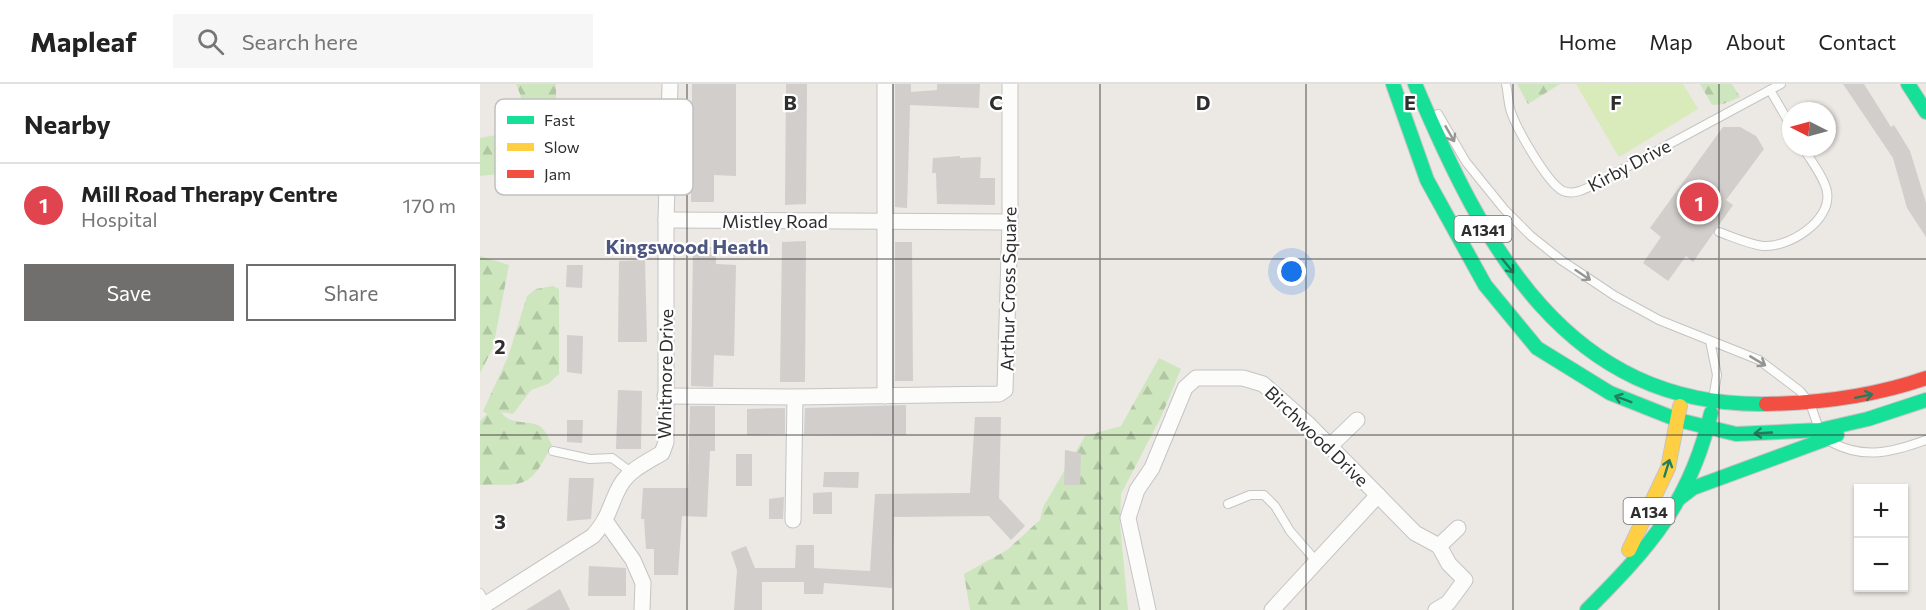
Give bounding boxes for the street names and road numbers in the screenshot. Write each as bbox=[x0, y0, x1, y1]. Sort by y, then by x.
street label: Kirby Drive bbox=[1584, 134, 1674, 196]
street label: Arthur Cross Square bbox=[996, 207, 1020, 371]
street label: Mistley Road bbox=[722, 210, 828, 232]
road number: A1341 bbox=[1454, 216, 1512, 242]
street label: Whitmore Drive bbox=[653, 309, 677, 439]
street label: Birchwood Drive bbox=[1261, 381, 1373, 491]
road number: A134 bbox=[1624, 498, 1674, 524]

